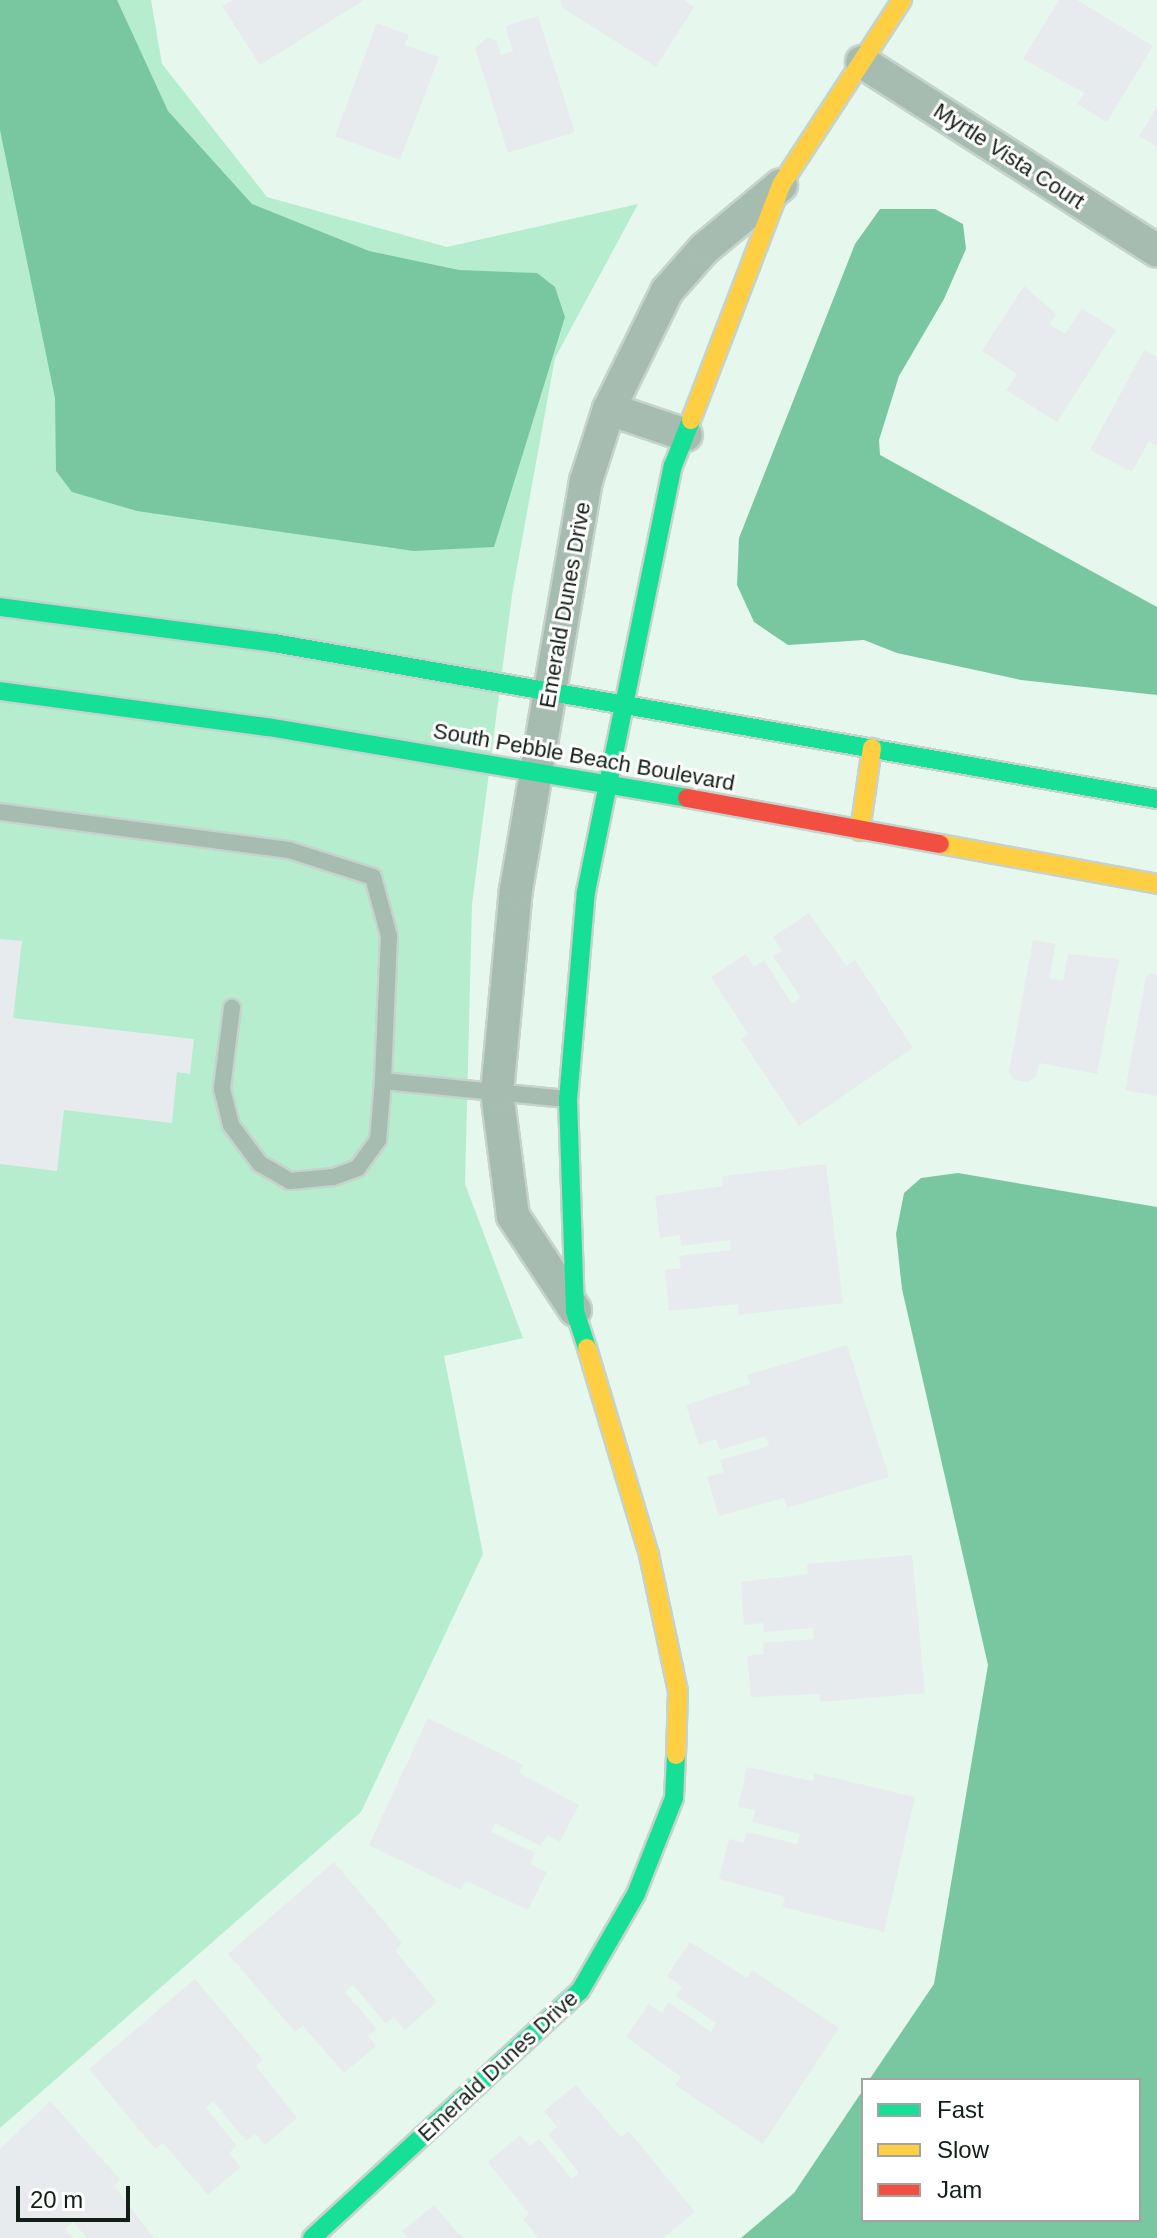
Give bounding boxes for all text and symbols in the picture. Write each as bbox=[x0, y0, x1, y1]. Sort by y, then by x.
street label: Myrtle Vista Court bbox=[929, 97, 1089, 215]
street label: Emerald Dunes Drive bbox=[534, 500, 596, 710]
street label: South Pebble Beach Boulevard bbox=[431, 717, 737, 797]
street label: Emerald Dunes Drive bbox=[413, 1985, 583, 2147]
legend bbox=[861, 2078, 1141, 2222]
text: Fast bbox=[937, 2096, 984, 2123]
text: Slow bbox=[937, 2136, 989, 2163]
scale bar bbox=[20, 2170, 134, 2220]
text: Jam bbox=[937, 2176, 982, 2203]
text: 20 m bbox=[30, 2186, 83, 2213]

